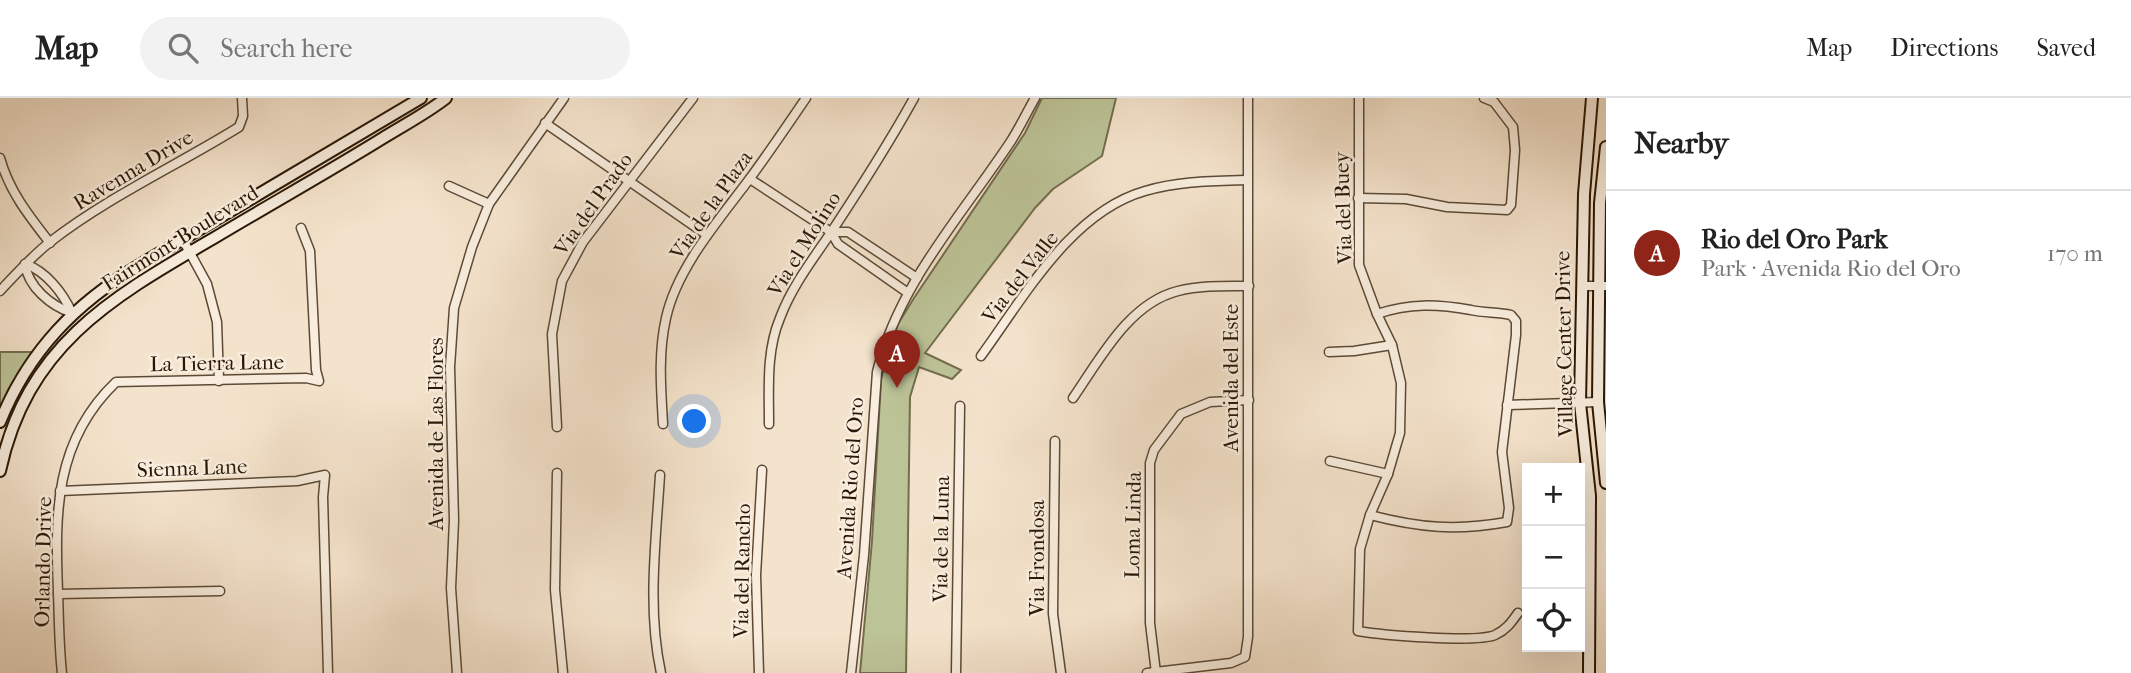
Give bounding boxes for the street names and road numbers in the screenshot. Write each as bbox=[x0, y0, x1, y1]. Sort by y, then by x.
street label: Ravenna Drive bbox=[69, 125, 197, 215]
street label: Via de la Plaza bbox=[664, 146, 758, 265]
street label: Via del Prado bbox=[548, 148, 637, 261]
street label: Via del Buey bbox=[1329, 150, 1357, 266]
street label: Fairmont Boulevard bbox=[97, 180, 263, 296]
street label: Via el Molino bbox=[762, 187, 846, 302]
street label: Via del Valle bbox=[976, 226, 1063, 329]
street label: Village Center Drive bbox=[1550, 251, 1578, 438]
street label: Avenida del Este bbox=[1219, 304, 1243, 453]
street label: Avenida de Las Flores bbox=[424, 337, 448, 532]
street label: La Tierra Lane bbox=[150, 350, 284, 376]
street label: Avenida Rio del Oro bbox=[832, 396, 868, 581]
street label: Sienna Lane bbox=[136, 454, 248, 482]
street label: Loma Linda bbox=[1120, 471, 1146, 579]
street label: Via de la Luna bbox=[928, 475, 954, 604]
street label: Orlando Drive bbox=[30, 496, 56, 628]
street label: Via Frondosa bbox=[1025, 500, 1049, 617]
street label: Via del Rancho bbox=[729, 503, 755, 640]

